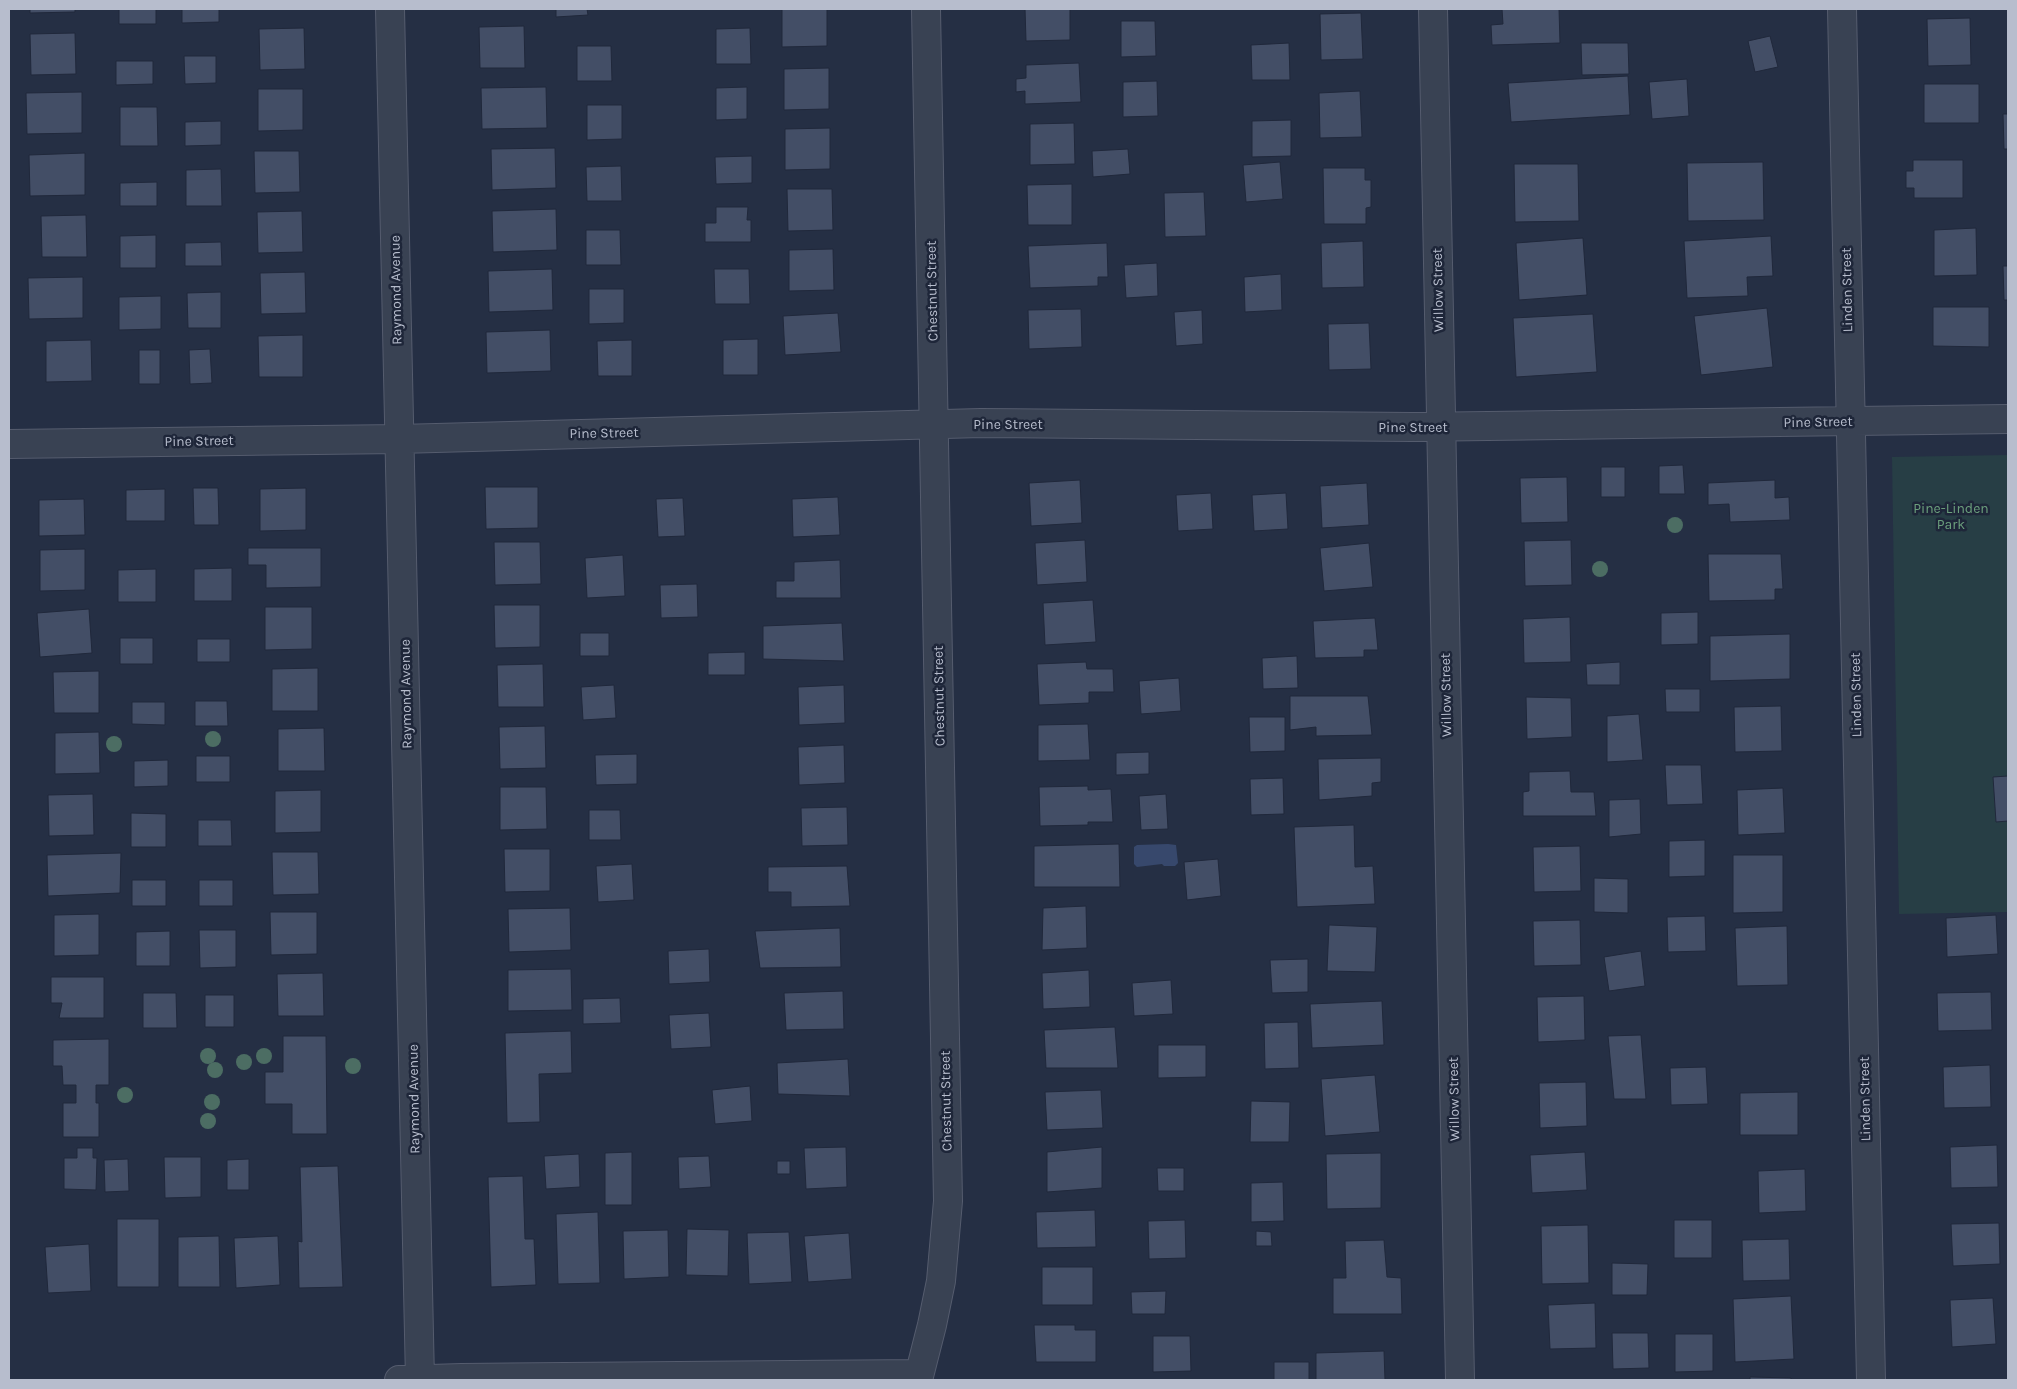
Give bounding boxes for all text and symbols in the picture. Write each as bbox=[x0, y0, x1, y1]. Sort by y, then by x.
street label: Raymond Avenue bbox=[387, 235, 405, 345]
street label: Chestnut Street bbox=[923, 240, 941, 342]
street label: Linden Street bbox=[1838, 247, 1856, 333]
street label: Willow Street bbox=[1429, 248, 1447, 332]
street label: Pine Street bbox=[1783, 413, 1853, 431]
street label: Pine Street bbox=[973, 416, 1043, 433]
street label: Pine Street bbox=[1378, 419, 1448, 436]
street label: Pine Street bbox=[569, 424, 639, 442]
street label: Pine Street bbox=[164, 432, 234, 450]
park label: Pine-Linden Park bbox=[1913, 500, 1989, 533]
street label: Raymond Avenue bbox=[397, 639, 415, 749]
street label: Chestnut Street bbox=[930, 645, 948, 747]
street label: Linden Street bbox=[1847, 652, 1865, 738]
street label: Willow Street bbox=[1437, 653, 1455, 737]
street label: Raymond Avenue bbox=[405, 1044, 423, 1154]
street label: Chestnut Street bbox=[937, 1050, 955, 1152]
street label: Linden Street bbox=[1856, 1056, 1874, 1142]
street label: Willow Street bbox=[1445, 1057, 1463, 1141]

